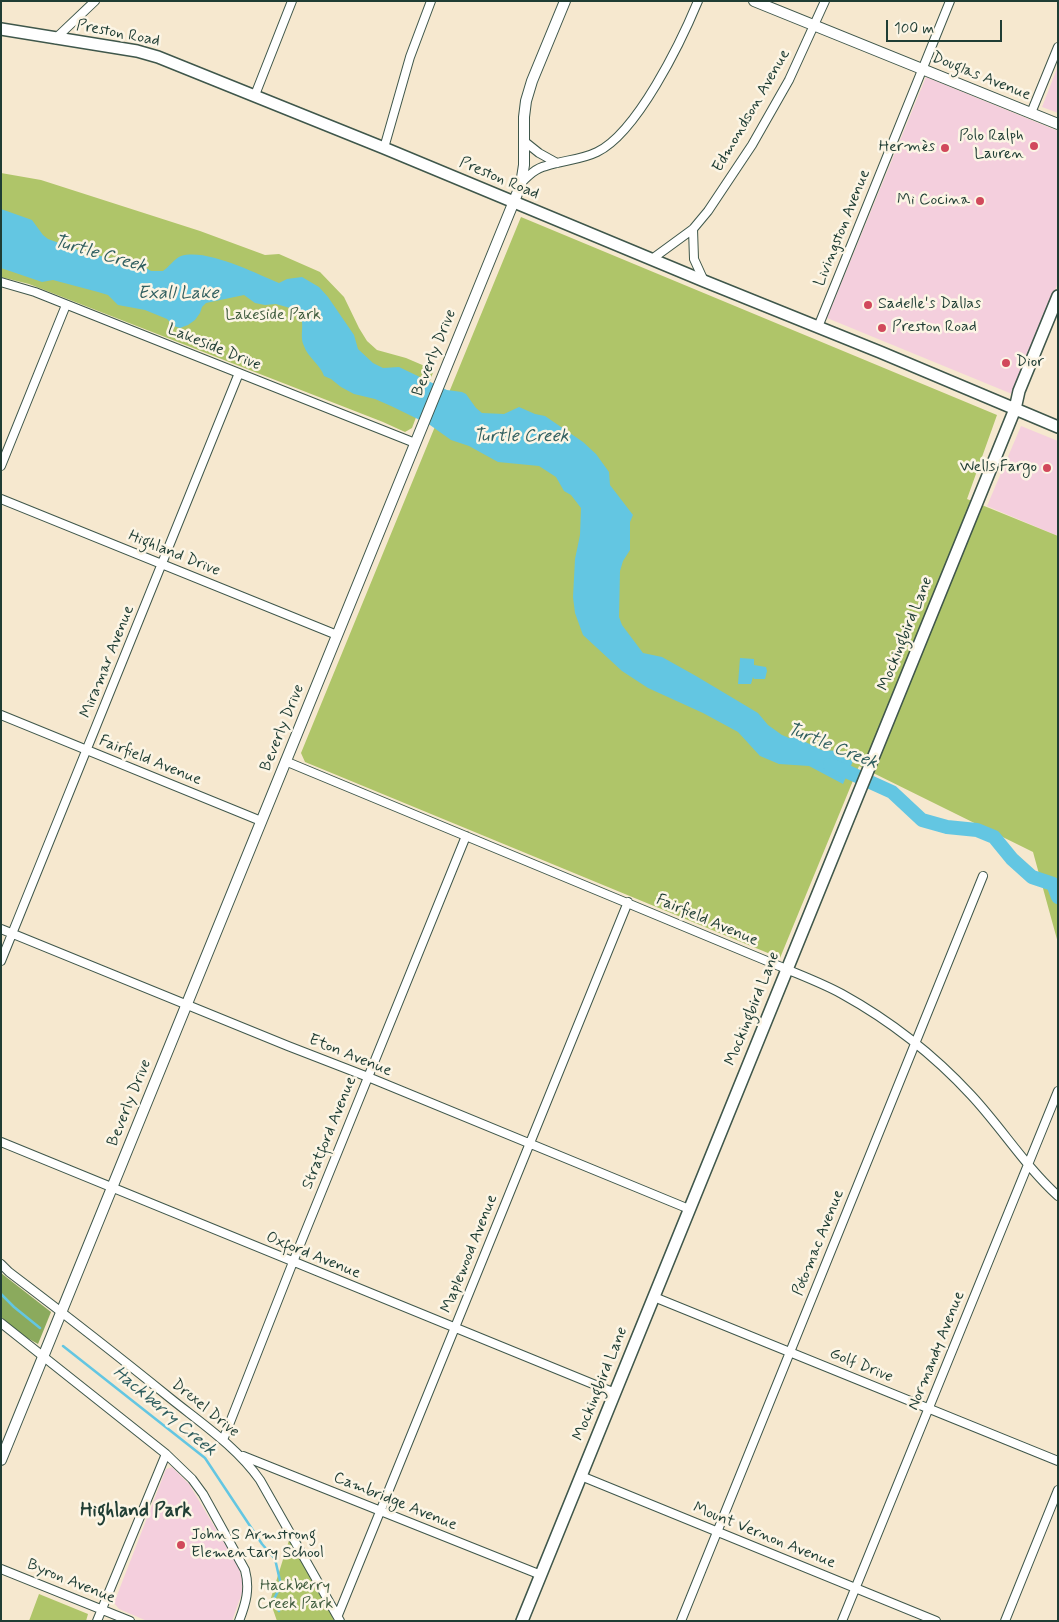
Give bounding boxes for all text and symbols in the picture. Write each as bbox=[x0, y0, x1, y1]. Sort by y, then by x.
scale bar bbox=[889, 10, 1005, 42]
street label: Preston Road bbox=[75, 16, 161, 52]
text: 100 m bbox=[894, 19, 934, 39]
street label: Edmondson Avenue bbox=[709, 46, 795, 176]
street label: Douglas Avenue bbox=[929, 48, 1033, 106]
place label: Polo Ralph Lauren bbox=[959, 127, 1024, 165]
place label: Hermès bbox=[879, 138, 935, 158]
marker: Polo Ralph Lauren bbox=[1028, 140, 1040, 152]
marker: Hermès bbox=[939, 142, 951, 154]
street label: Preston Road bbox=[456, 154, 542, 204]
street label: Livingston Avenue bbox=[811, 167, 875, 289]
place label: Mi Cocina bbox=[897, 191, 970, 211]
marker: Mi Cocina bbox=[974, 195, 986, 207]
water label: Turtle Creek bbox=[51, 231, 149, 279]
water label: Exall Lake bbox=[137, 283, 219, 305]
place label: Sadelle's Dallas bbox=[878, 295, 981, 315]
marker: Sadelle's Dallas bbox=[862, 299, 874, 311]
park label: Lakeside Park bbox=[225, 306, 321, 326]
street label: Beverly Drive bbox=[409, 307, 461, 399]
place label: Preston Road bbox=[892, 318, 977, 338]
street label: Lakeside Drive bbox=[165, 321, 263, 375]
marker: Preston Road bbox=[876, 322, 888, 334]
place label: Dior bbox=[1016, 353, 1044, 373]
marker: Dior bbox=[1000, 357, 1012, 369]
water label: Turtle Creek bbox=[473, 426, 569, 448]
place label: Wells Fargo bbox=[960, 458, 1037, 478]
marker: Wells Fargo bbox=[1041, 462, 1053, 474]
street label: Highland Drive bbox=[125, 527, 223, 581]
street label: Mockingbird Lane bbox=[874, 574, 938, 694]
street label: Miramar Avenue bbox=[77, 603, 139, 721]
street label: Beverly Drive bbox=[257, 682, 309, 774]
water label: Turtle Creek bbox=[784, 719, 880, 775]
street label: Fairfield Avenue bbox=[96, 732, 204, 790]
street label: Fairfield Avenue bbox=[653, 891, 761, 951]
street label: Mockingbird Lane bbox=[721, 949, 785, 1069]
street label: Eton Avenue bbox=[306, 1031, 394, 1081]
street label: Beverly Drive bbox=[104, 1057, 156, 1149]
street label: Stratford Avenue bbox=[299, 1074, 361, 1192]
street label: Potomac Avenue bbox=[789, 1187, 849, 1299]
street label: Maplewood Avenue bbox=[437, 1192, 503, 1316]
street label: Oxford Avenue bbox=[263, 1228, 363, 1284]
street label: Normandy Avenue bbox=[904, 1289, 970, 1413]
street label: Mockingbird Lane bbox=[569, 1324, 633, 1444]
street label: Golf Drive bbox=[826, 1345, 896, 1387]
water label: Hackberry Creek bbox=[108, 1362, 220, 1462]
street label: Drexel Drive bbox=[167, 1376, 243, 1442]
street label: Cambridge Avenue bbox=[330, 1468, 460, 1536]
street label: Mount Vernon Avenue bbox=[690, 1499, 838, 1573]
district label: Highland Park bbox=[80, 1501, 192, 1523]
place label: John S Armstrong Elementary School bbox=[191, 1526, 324, 1564]
marker: John S Armstrong Elementary School bbox=[175, 1539, 187, 1551]
street label: Byron Avenue bbox=[24, 1556, 118, 1608]
park label: Hackberry Creek Park bbox=[257, 1577, 333, 1615]

